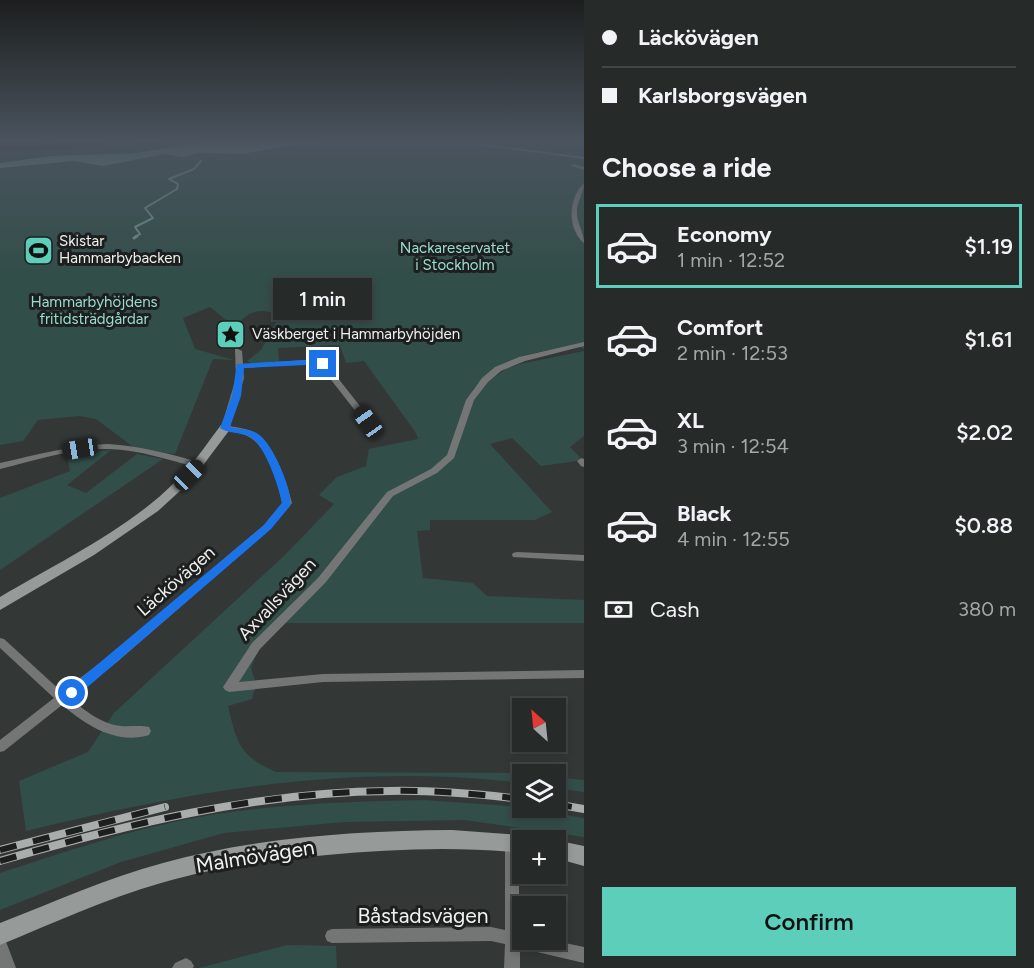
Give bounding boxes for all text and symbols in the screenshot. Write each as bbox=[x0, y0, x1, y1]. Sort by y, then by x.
text: Läckövägen bbox=[638, 24, 759, 51]
text: Karlsborgsvägen bbox=[638, 82, 807, 109]
text: Choose a ride bbox=[602, 151, 771, 184]
icon: car bbox=[605, 219, 659, 273]
text: Economy bbox=[677, 221, 772, 248]
place label: Skistar Hammarbybacken bbox=[59, 232, 181, 267]
text: $1.19 bbox=[965, 233, 1013, 260]
sports icon: Skistar Hammarbybacken bbox=[22, 234, 54, 266]
park label: Nackareservatet i Stockholm bbox=[400, 239, 511, 274]
text: 1 min · 12:52 bbox=[677, 248, 785, 272]
callout: 1 min bbox=[274, 277, 372, 319]
text: 1 min bbox=[299, 287, 346, 311]
park label: Hammarbyhöjdens fritidsträdgårdar bbox=[30, 293, 158, 328]
icon: car bbox=[605, 312, 659, 366]
text: Comfort bbox=[677, 314, 763, 341]
place icon: Väskberget i Hammarbyhöjden bbox=[215, 318, 247, 350]
place label: Väskberget i Hammarbyhöjden bbox=[252, 325, 460, 343]
text: $1.61 bbox=[965, 326, 1013, 353]
text: 2 min · 12:53 bbox=[677, 341, 788, 365]
route end bbox=[309, 350, 336, 377]
car bbox=[350, 402, 386, 442]
icon: car bbox=[605, 405, 659, 459]
text: XL bbox=[677, 407, 704, 434]
text: $2.02 bbox=[956, 419, 1013, 446]
text: 3 min · 12:54 bbox=[677, 434, 789, 458]
car bbox=[61, 437, 99, 461]
car bbox=[170, 456, 208, 494]
icon: car bbox=[605, 498, 659, 552]
text: Black bbox=[677, 500, 731, 527]
text: $0.88 bbox=[954, 512, 1013, 539]
text: 4 min · 12:55 bbox=[677, 527, 790, 551]
street label: Läckövägen bbox=[133, 541, 219, 621]
street label: Axvallsvägen bbox=[233, 553, 321, 645]
icon: cash bbox=[602, 593, 635, 626]
text: Cash bbox=[650, 596, 700, 623]
text: 380 m bbox=[958, 597, 1016, 621]
route start bbox=[58, 679, 85, 706]
north arrow bbox=[512, 698, 566, 752]
map controls bbox=[512, 698, 566, 950]
button: layers bbox=[512, 764, 566, 818]
button: + bbox=[512, 830, 566, 884]
street label: Malmövägen bbox=[194, 834, 316, 878]
button: Confirm bbox=[602, 887, 1016, 956]
button: − bbox=[512, 896, 566, 950]
street label: Båstadsvägen bbox=[357, 903, 489, 928]

